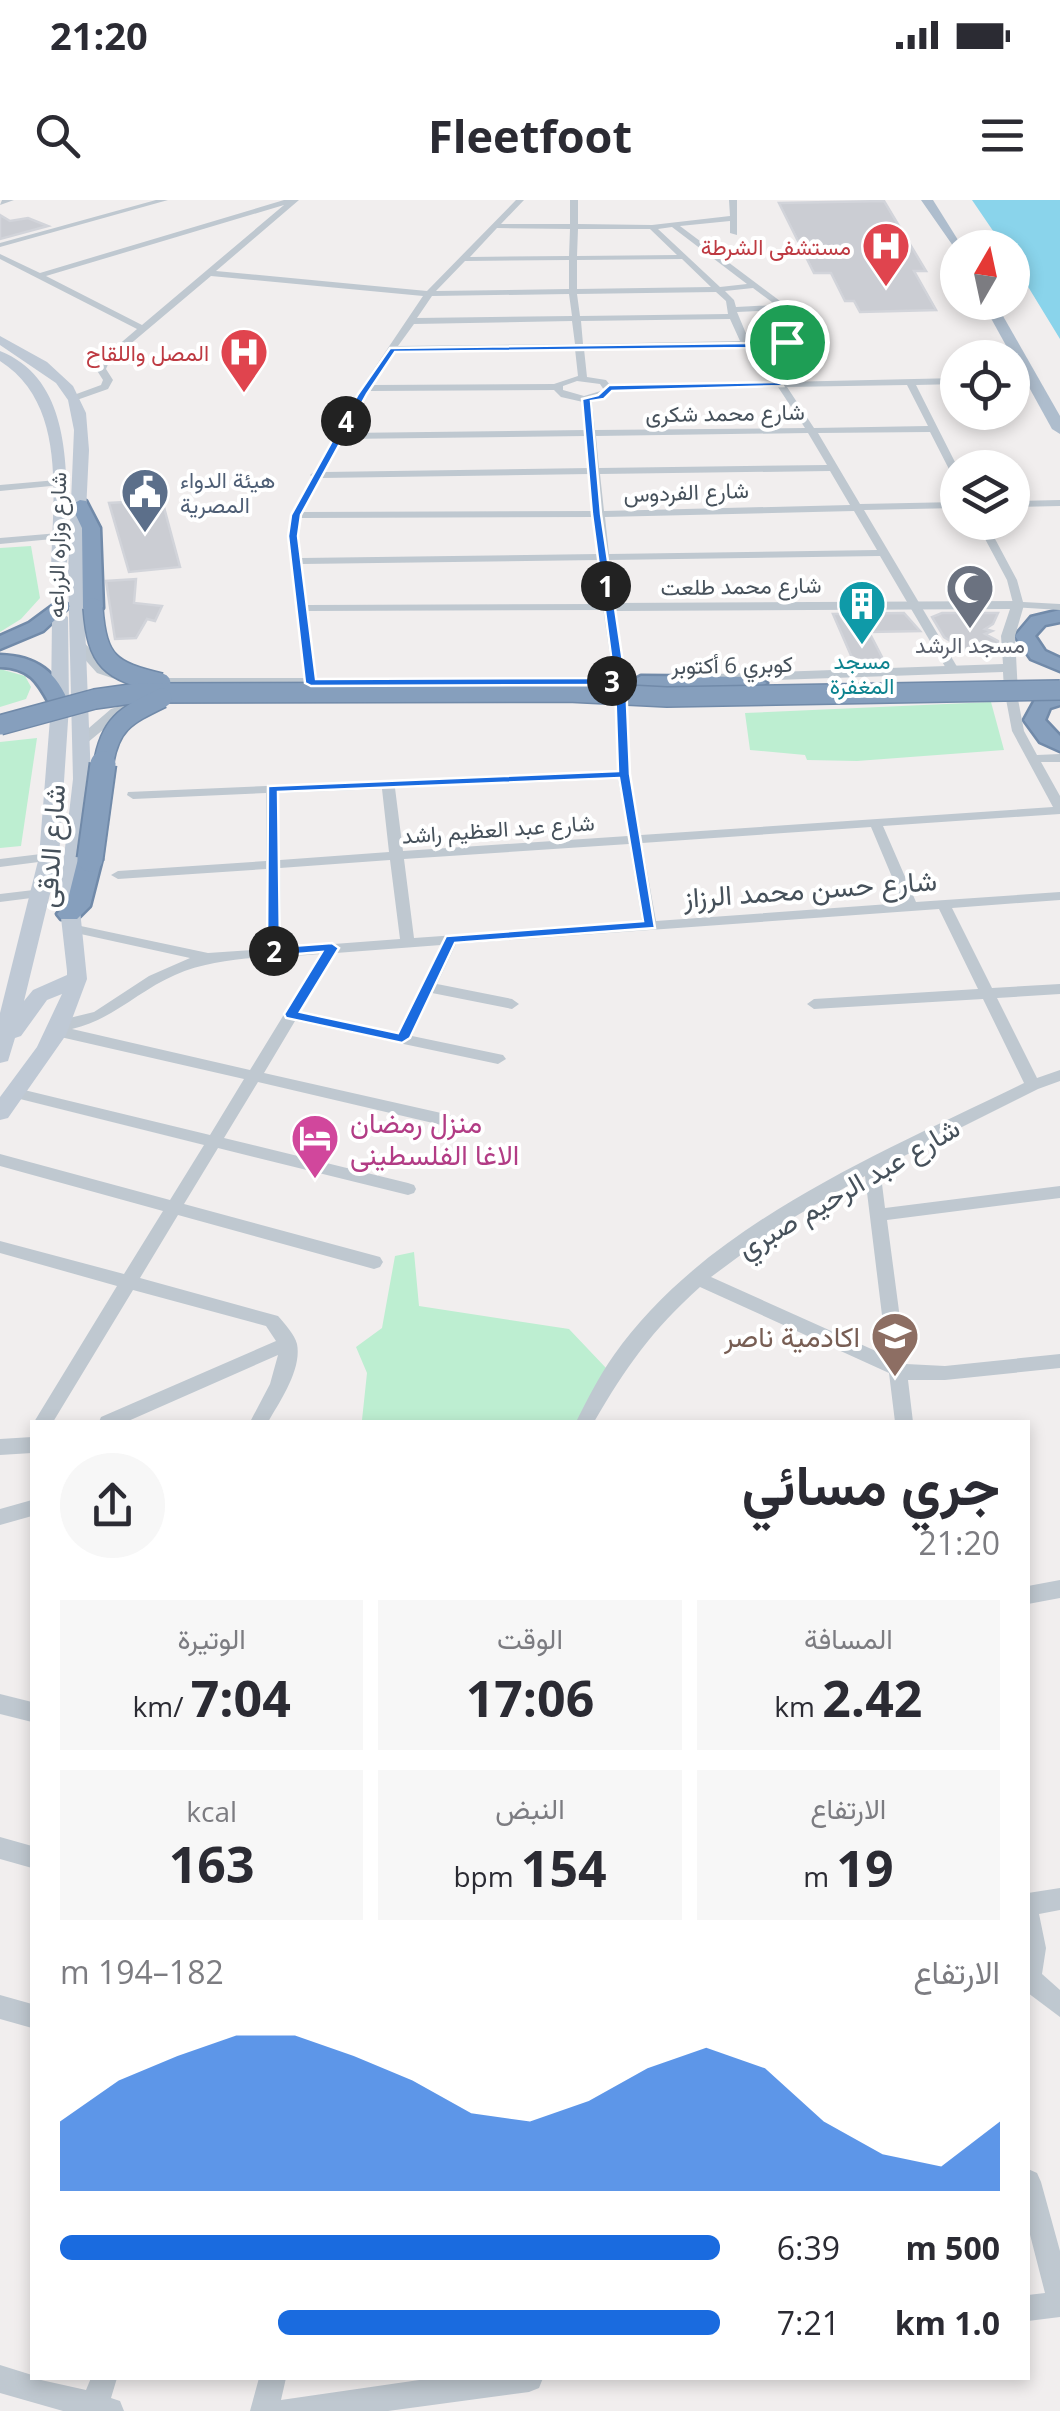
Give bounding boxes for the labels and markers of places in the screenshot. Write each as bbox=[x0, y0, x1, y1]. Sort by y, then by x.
hospital icon: مستشفى الشرطة bbox=[860, 220, 912, 288]
place label: مستشفى الشرطة bbox=[701, 231, 851, 261]
pin bbox=[745, 300, 830, 385]
hospital icon: المصل واللقاح bbox=[218, 326, 270, 394]
place label: المصل واللقاح bbox=[86, 337, 209, 368]
pin: 4 bbox=[321, 396, 371, 446]
place label: هيئة الدواء المصرية bbox=[180, 464, 275, 519]
public building icon: هيئة الدواء المصرية bbox=[119, 466, 171, 534]
pin: 1 bbox=[581, 561, 631, 611]
mosque icon: مسجد الرشد bbox=[944, 562, 996, 630]
building icon: مسجد المغفرة bbox=[836, 578, 888, 646]
place label: مسجد الرشد bbox=[915, 629, 1025, 659]
place label: مسجد المغفرة bbox=[830, 645, 894, 700]
pin: 3 bbox=[587, 656, 637, 706]
pin: 2 bbox=[249, 926, 299, 976]
place label: منزل رمضان الاغا الفلسطينى bbox=[350, 1103, 519, 1173]
hotel icon: منزل رمضان الاغا الفلسطينى bbox=[289, 1112, 341, 1180]
school or university icon: اكادمية ناصر bbox=[869, 1310, 921, 1378]
place label: اكادمية ناصر bbox=[723, 1317, 860, 1355]

